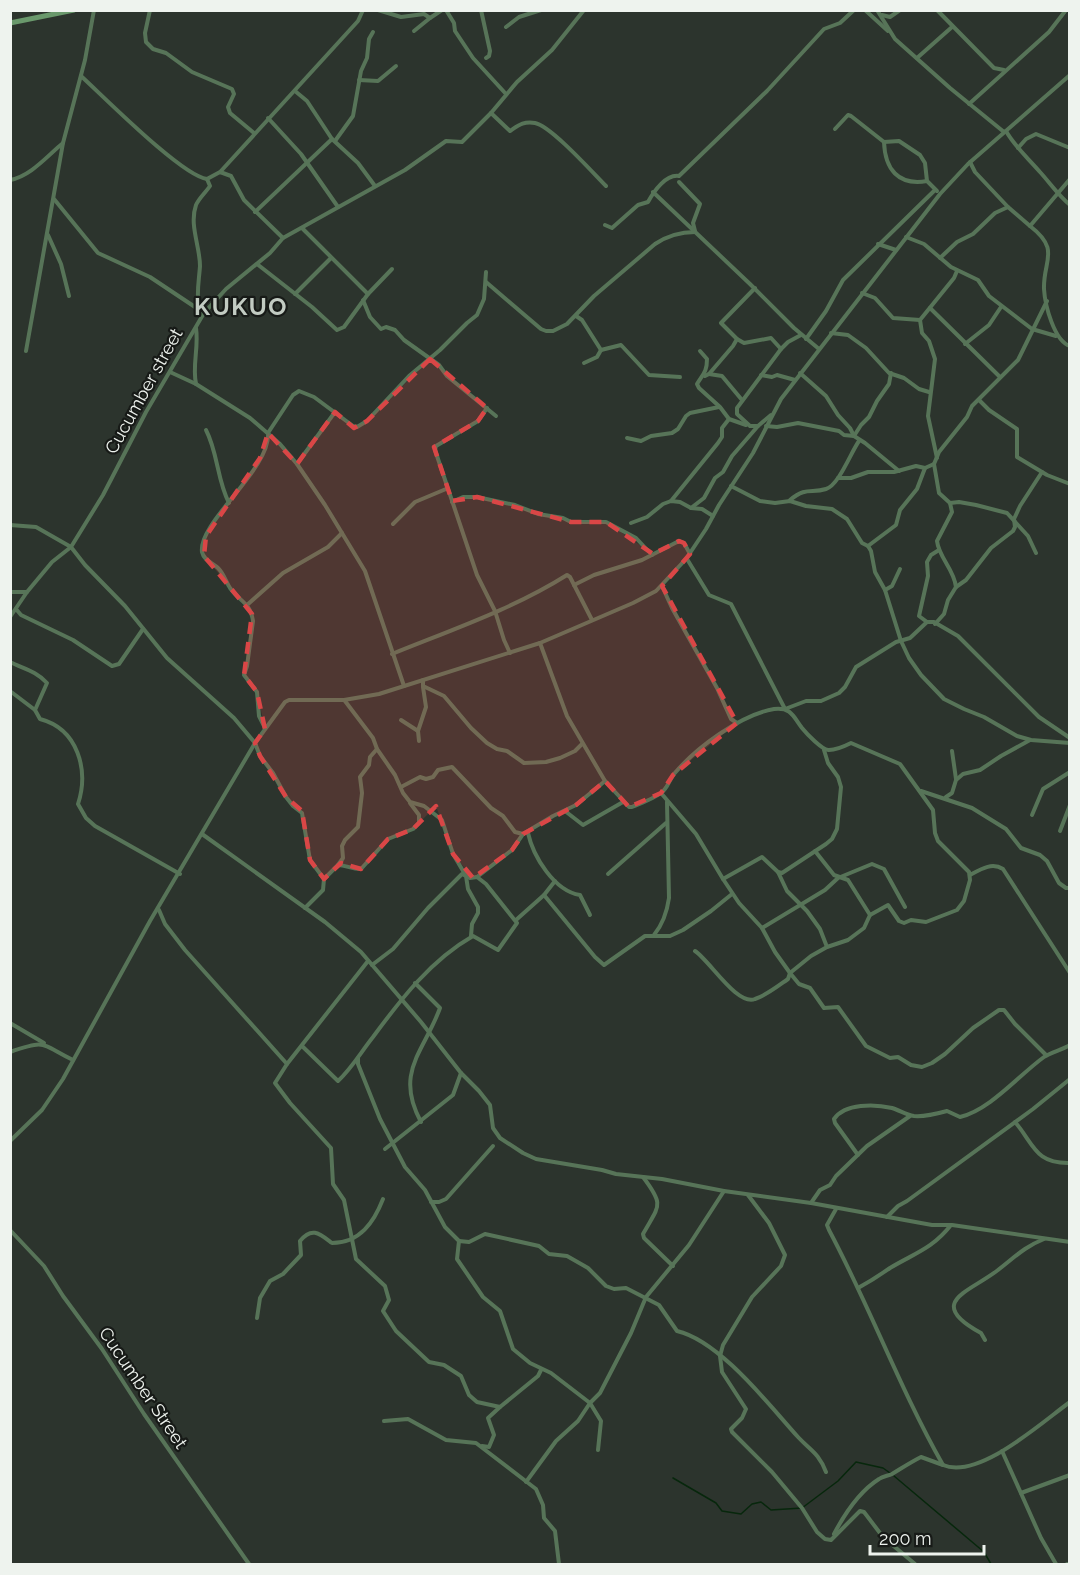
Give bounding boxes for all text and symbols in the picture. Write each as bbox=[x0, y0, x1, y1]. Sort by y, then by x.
district label: KUKUO bbox=[194, 292, 288, 321]
street label: Cucumber street bbox=[100, 324, 187, 457]
street label: Cucumber Street bbox=[95, 1323, 192, 1453]
scale bar bbox=[870, 1518, 984, 1556]
text: 200 m bbox=[879, 1528, 932, 1549]

